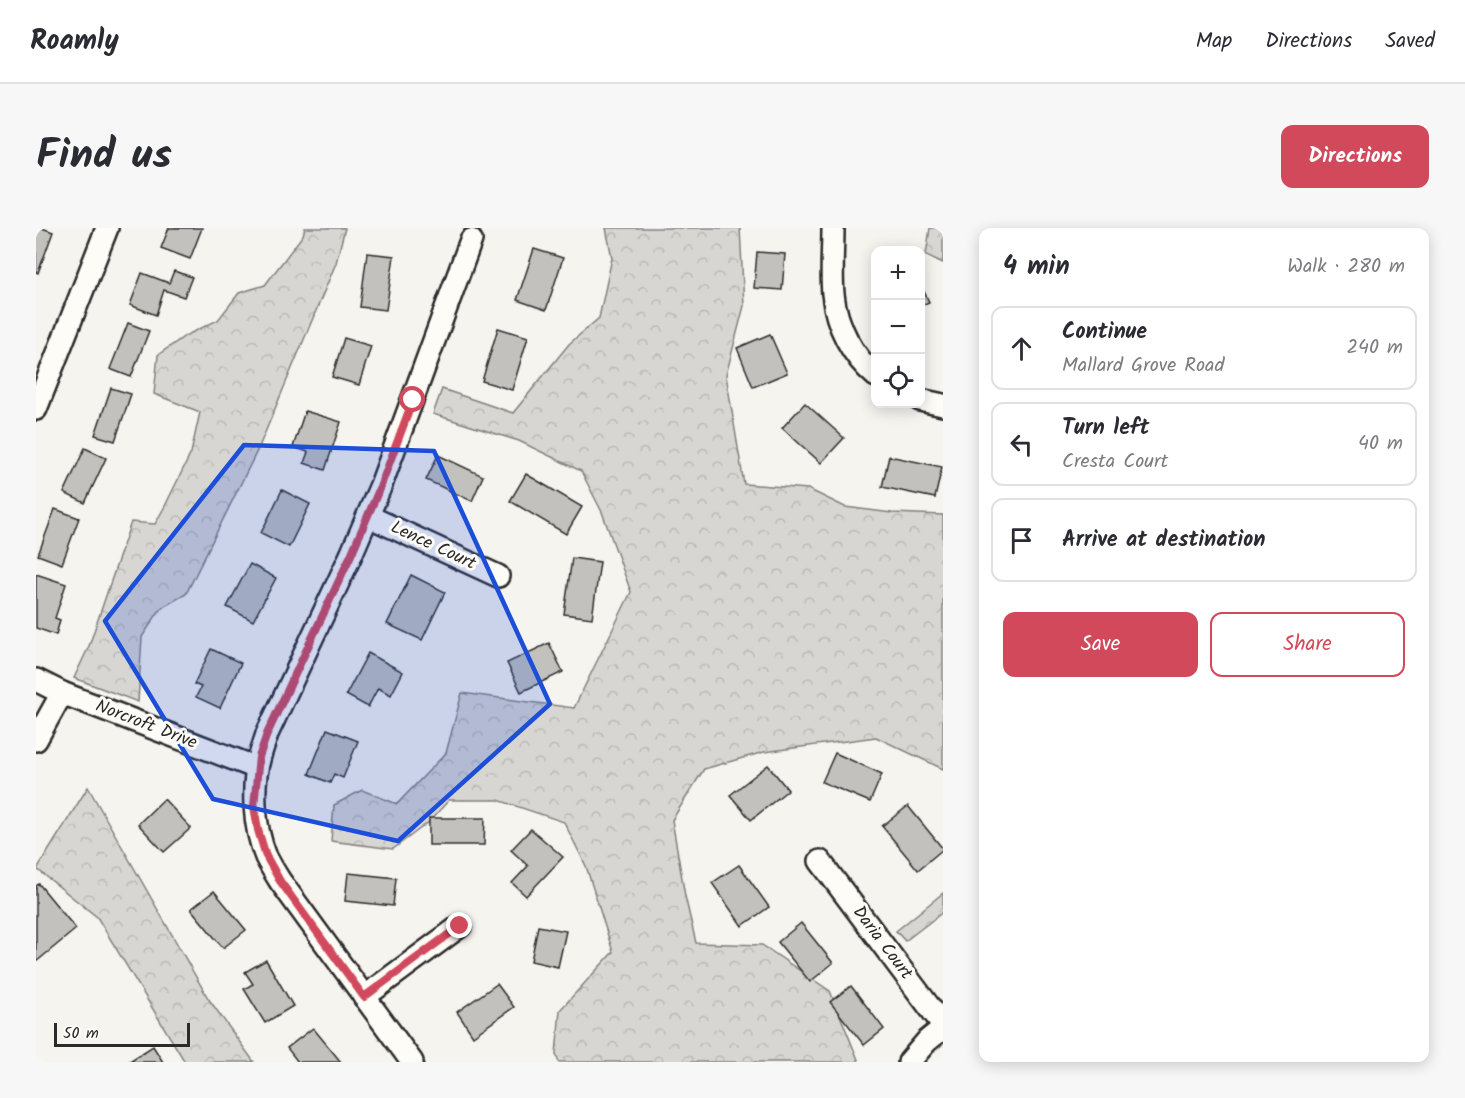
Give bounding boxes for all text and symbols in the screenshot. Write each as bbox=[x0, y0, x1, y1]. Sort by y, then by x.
text: Roamly bbox=[30, 19, 119, 64]
text: Map bbox=[1196, 25, 1232, 58]
text: Directions bbox=[1265, 25, 1352, 58]
text: Saved bbox=[1385, 25, 1435, 58]
text: Find us bbox=[36, 123, 172, 190]
button: Directions bbox=[1281, 125, 1429, 188]
map controls bbox=[871, 246, 925, 408]
button: + bbox=[871, 246, 925, 300]
text: 4 min bbox=[1003, 246, 1070, 288]
text: Walk · 280 m bbox=[1287, 251, 1405, 283]
button: − bbox=[871, 300, 925, 354]
text: Continue bbox=[1062, 315, 1147, 350]
icon: ahead bbox=[1005, 332, 1038, 365]
text: 240 m bbox=[1346, 332, 1403, 364]
text: Mallard Grove Road bbox=[1062, 350, 1224, 382]
button: locate bbox=[871, 354, 925, 408]
route start bbox=[399, 386, 425, 412]
text: Turn left bbox=[1062, 411, 1149, 446]
icon: left bbox=[1005, 428, 1038, 461]
text: 40 m bbox=[1358, 428, 1403, 460]
text: Cresta Court bbox=[1062, 446, 1168, 478]
street label: Lence Court bbox=[385, 514, 481, 579]
text: Arrive at destination bbox=[1062, 523, 1265, 558]
icon: arrive bbox=[1005, 524, 1038, 557]
button: Save bbox=[1003, 612, 1198, 677]
button: Share bbox=[1210, 612, 1405, 677]
street label: Norcroft Drive bbox=[91, 692, 201, 758]
street label: Daria Court bbox=[844, 900, 920, 987]
route end bbox=[446, 912, 472, 938]
scale bar bbox=[54, 1020, 190, 1048]
text: 50 m bbox=[63, 1021, 99, 1046]

